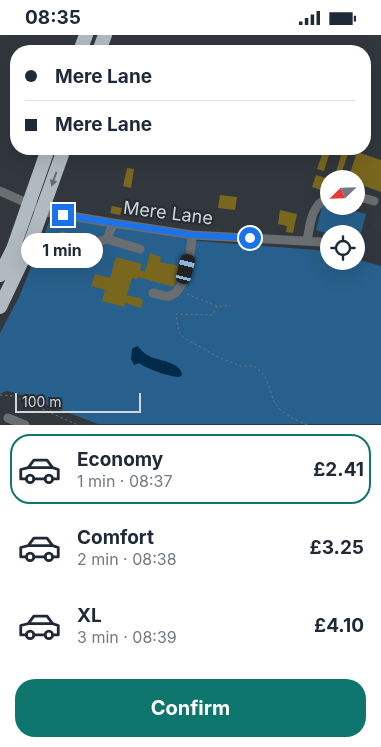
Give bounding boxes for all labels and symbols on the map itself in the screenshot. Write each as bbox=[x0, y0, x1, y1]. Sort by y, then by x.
north arrow bbox=[320, 170, 365, 215]
one-way arrow bbox=[50, 172, 57, 187]
street label: Mere Lane bbox=[122, 197, 214, 228]
route end bbox=[52, 204, 74, 226]
route start bbox=[239, 227, 261, 249]
callout: 1 min bbox=[22, 233, 104, 267]
car bbox=[175, 253, 196, 285]
scale bar bbox=[15, 389, 141, 413]

